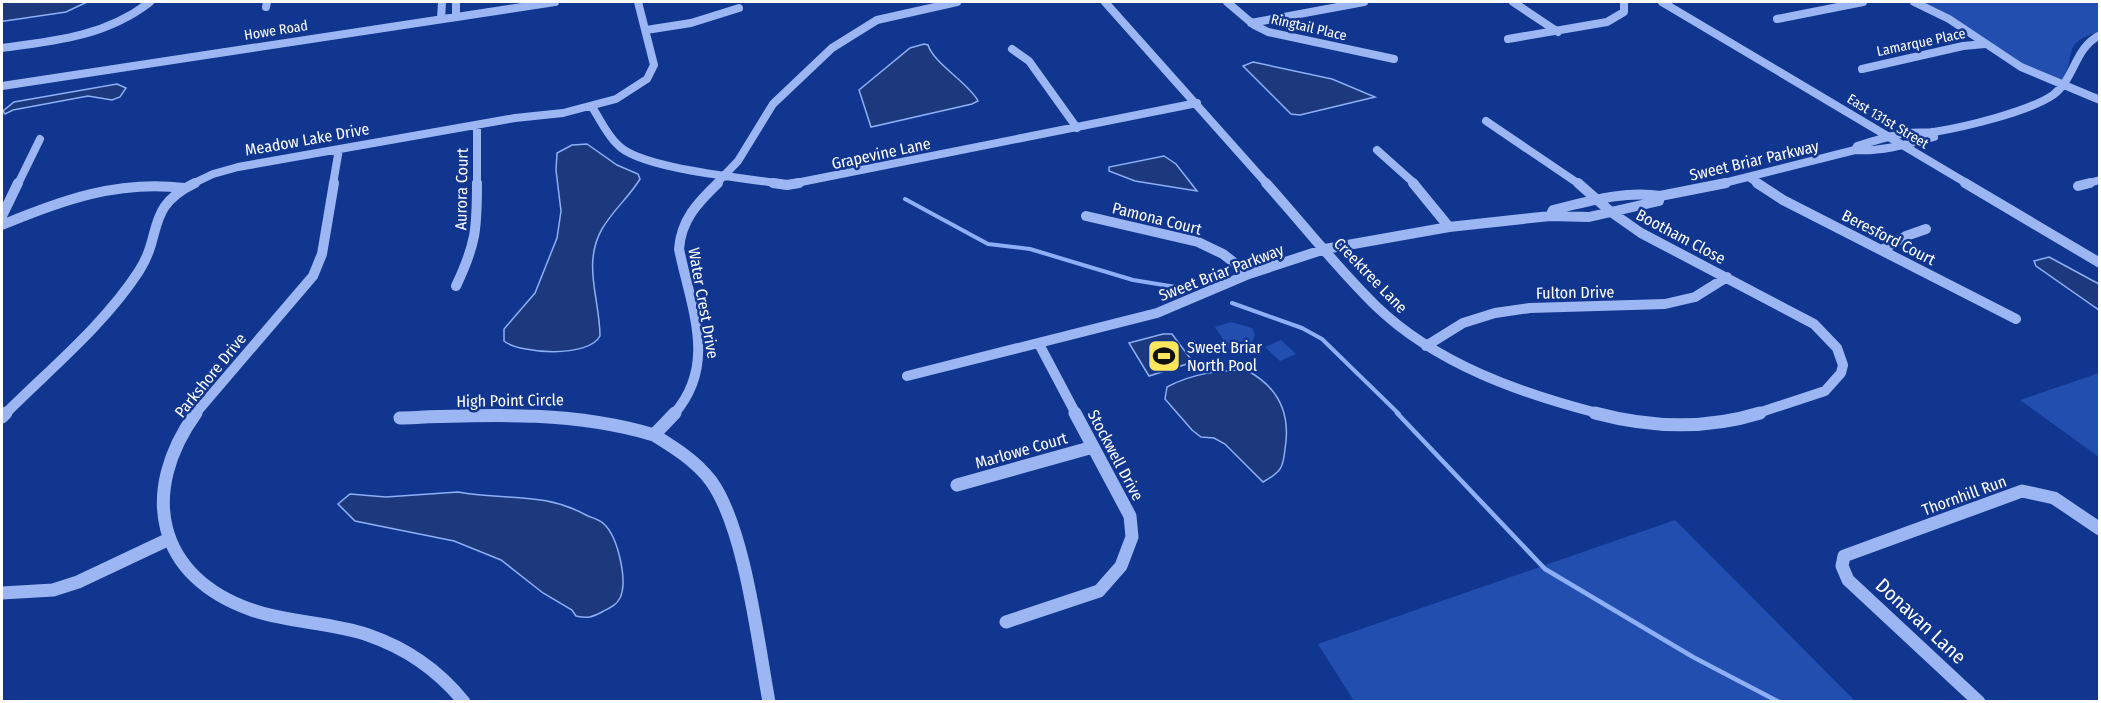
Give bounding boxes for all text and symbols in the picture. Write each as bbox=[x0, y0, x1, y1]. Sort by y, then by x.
street label: Ringtail Place bbox=[1269, 11, 1349, 44]
street label: Howe Road bbox=[243, 17, 309, 44]
street label: Lamarque Place bbox=[1875, 25, 1967, 60]
street label: East 131st Street bbox=[1844, 90, 1932, 153]
street label: Meadow Lake Drive bbox=[243, 119, 371, 160]
street label: Grapevine Lane bbox=[830, 134, 932, 173]
street label: Sweet Briar Parkway bbox=[1688, 136, 1821, 185]
street label: Aurora Court bbox=[451, 147, 472, 230]
street label: Pamona Court bbox=[1110, 198, 1204, 239]
street label: Bootham Close bbox=[1633, 205, 1729, 268]
street label: Beresford Court bbox=[1839, 206, 1939, 270]
street label: Creektree Lane bbox=[1330, 234, 1411, 317]
street label: Sweet Briar Parkway bbox=[1156, 240, 1287, 305]
street label: Water Crest Drive bbox=[684, 246, 723, 360]
street label: Fulton Drive bbox=[1536, 282, 1615, 303]
street label: Parkshore Drive bbox=[171, 329, 250, 421]
sports icon: Sweet Briar North Pool bbox=[1146, 338, 1182, 374]
place label: Sweet Briar North Pool bbox=[1187, 338, 1262, 375]
street label: High Point Circle bbox=[456, 390, 564, 411]
street label: Stockwell Drive bbox=[1084, 407, 1147, 504]
street label: Marlowe Court bbox=[973, 428, 1070, 473]
street label: Thornhill Run bbox=[1919, 471, 2009, 520]
street label: Donavan Lane bbox=[1871, 573, 1971, 669]

